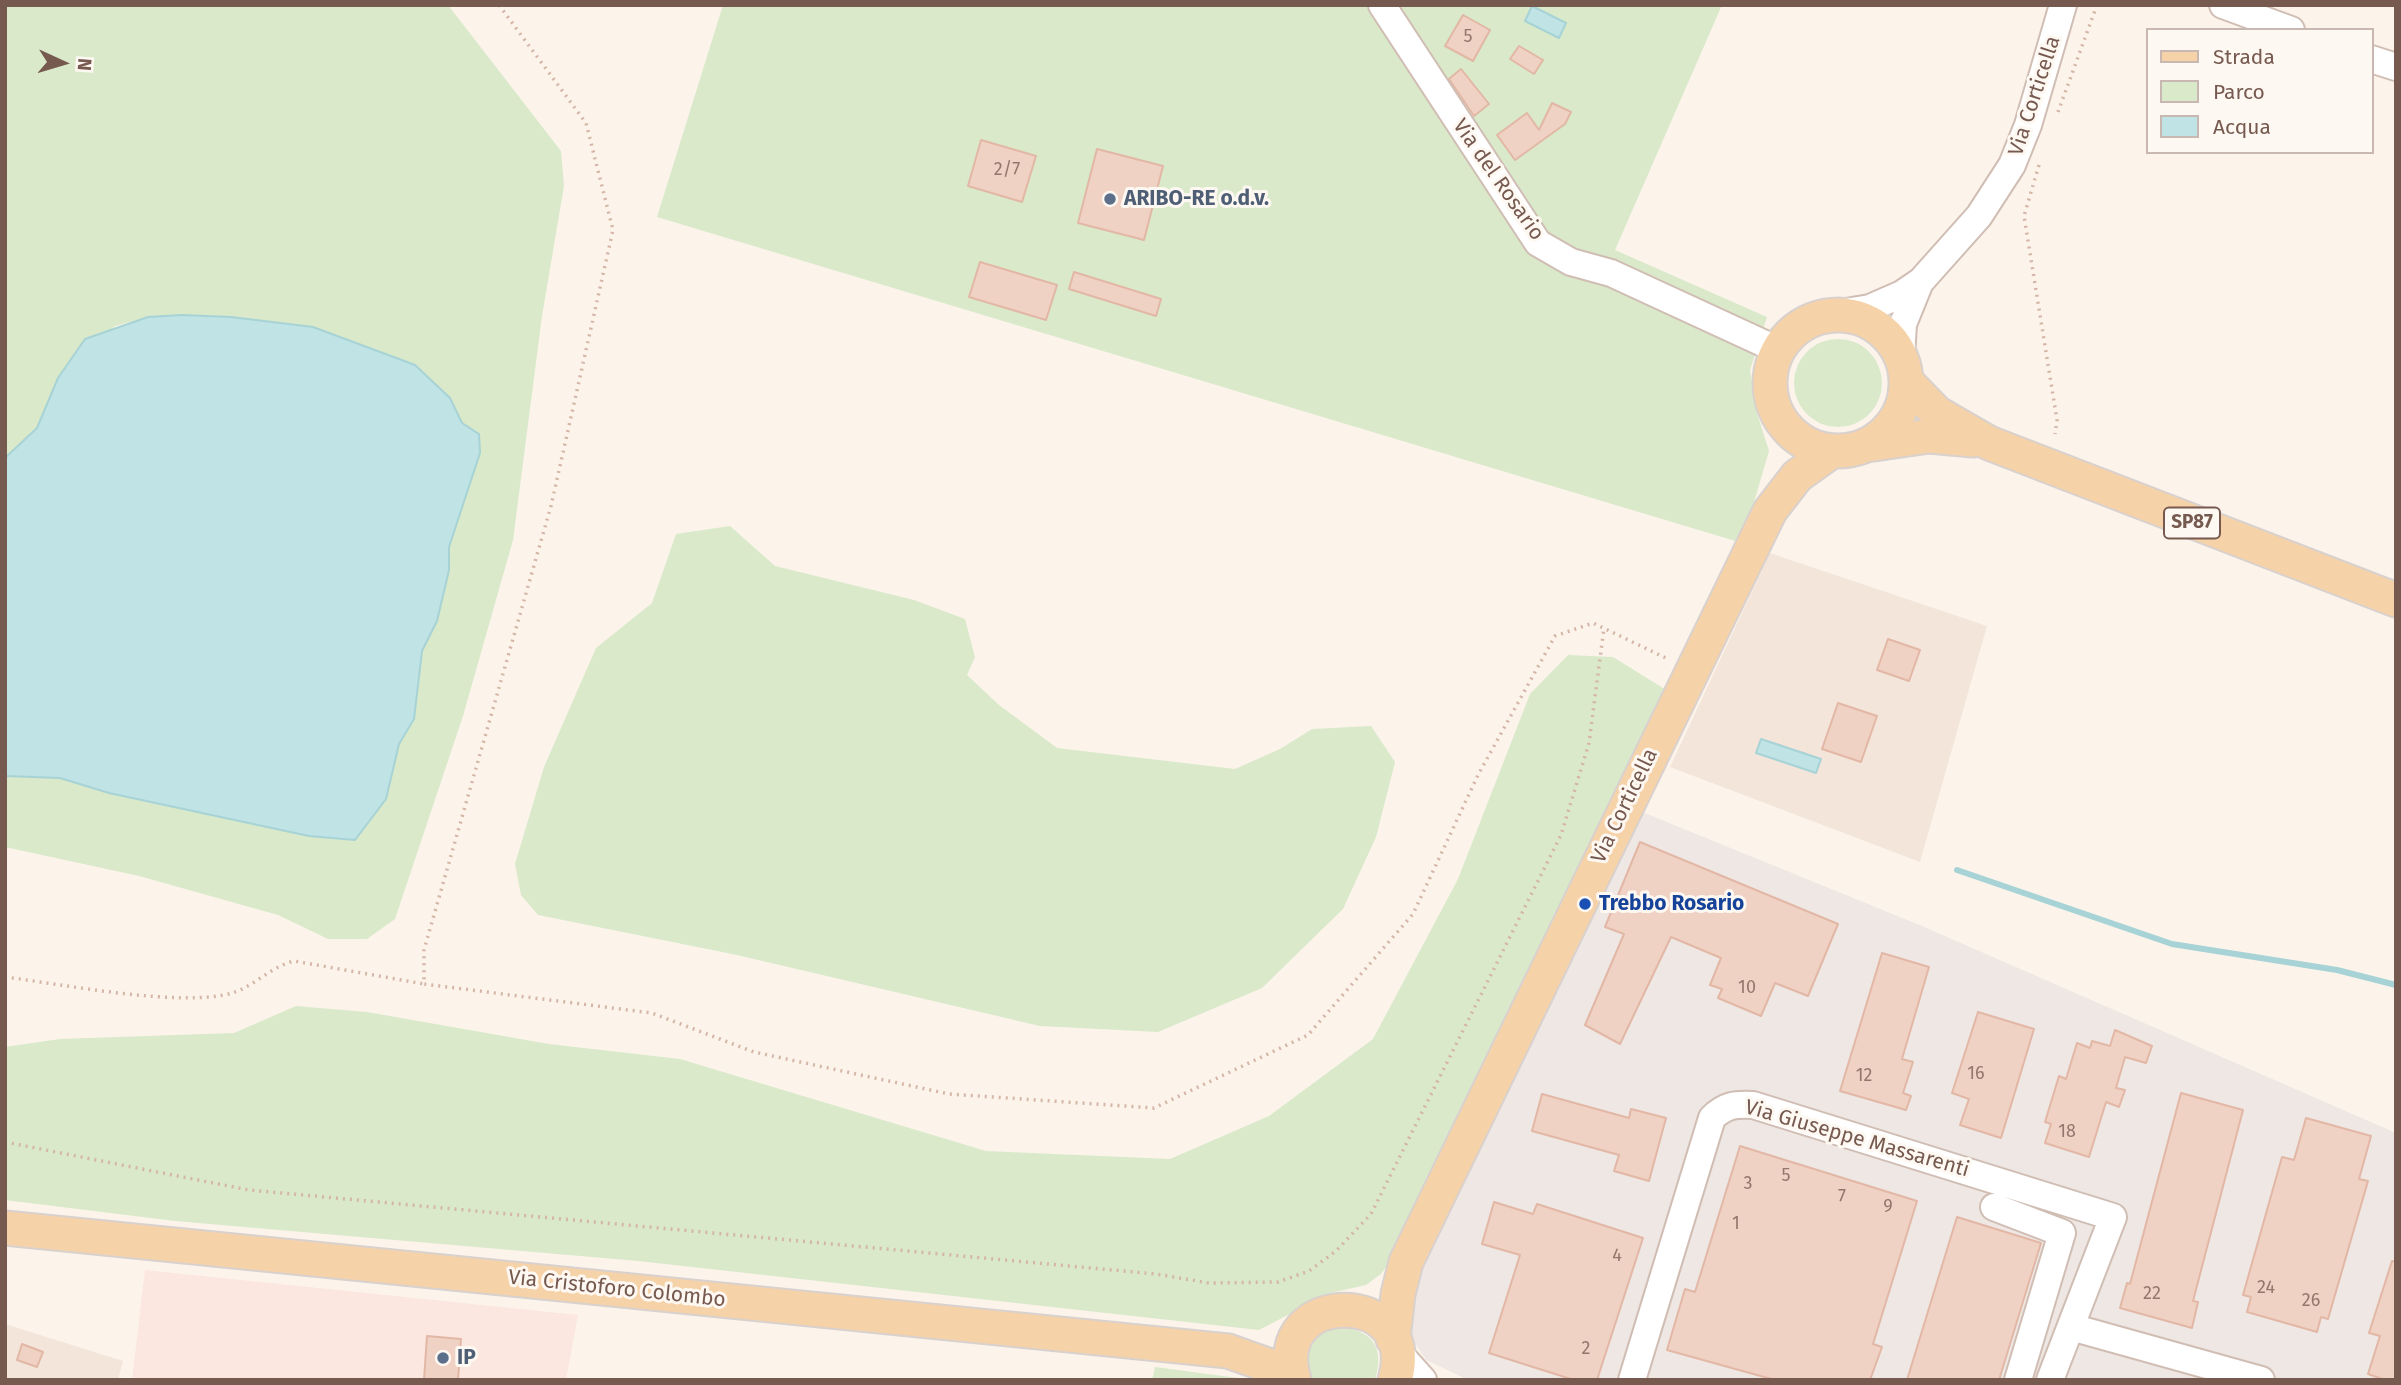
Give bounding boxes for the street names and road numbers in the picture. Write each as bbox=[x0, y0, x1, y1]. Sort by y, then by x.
street label: Via Corticella bbox=[2004, 33, 2066, 159]
street label: Via del Rosario bbox=[1447, 115, 1549, 245]
road number: SP87 bbox=[2164, 508, 2220, 538]
street label: Via Corticella bbox=[1586, 745, 1664, 867]
street label: Via Giuseppe Massarenti bbox=[1742, 1095, 1972, 1183]
street label: Via Cristoforo Colombo bbox=[507, 1265, 727, 1313]

